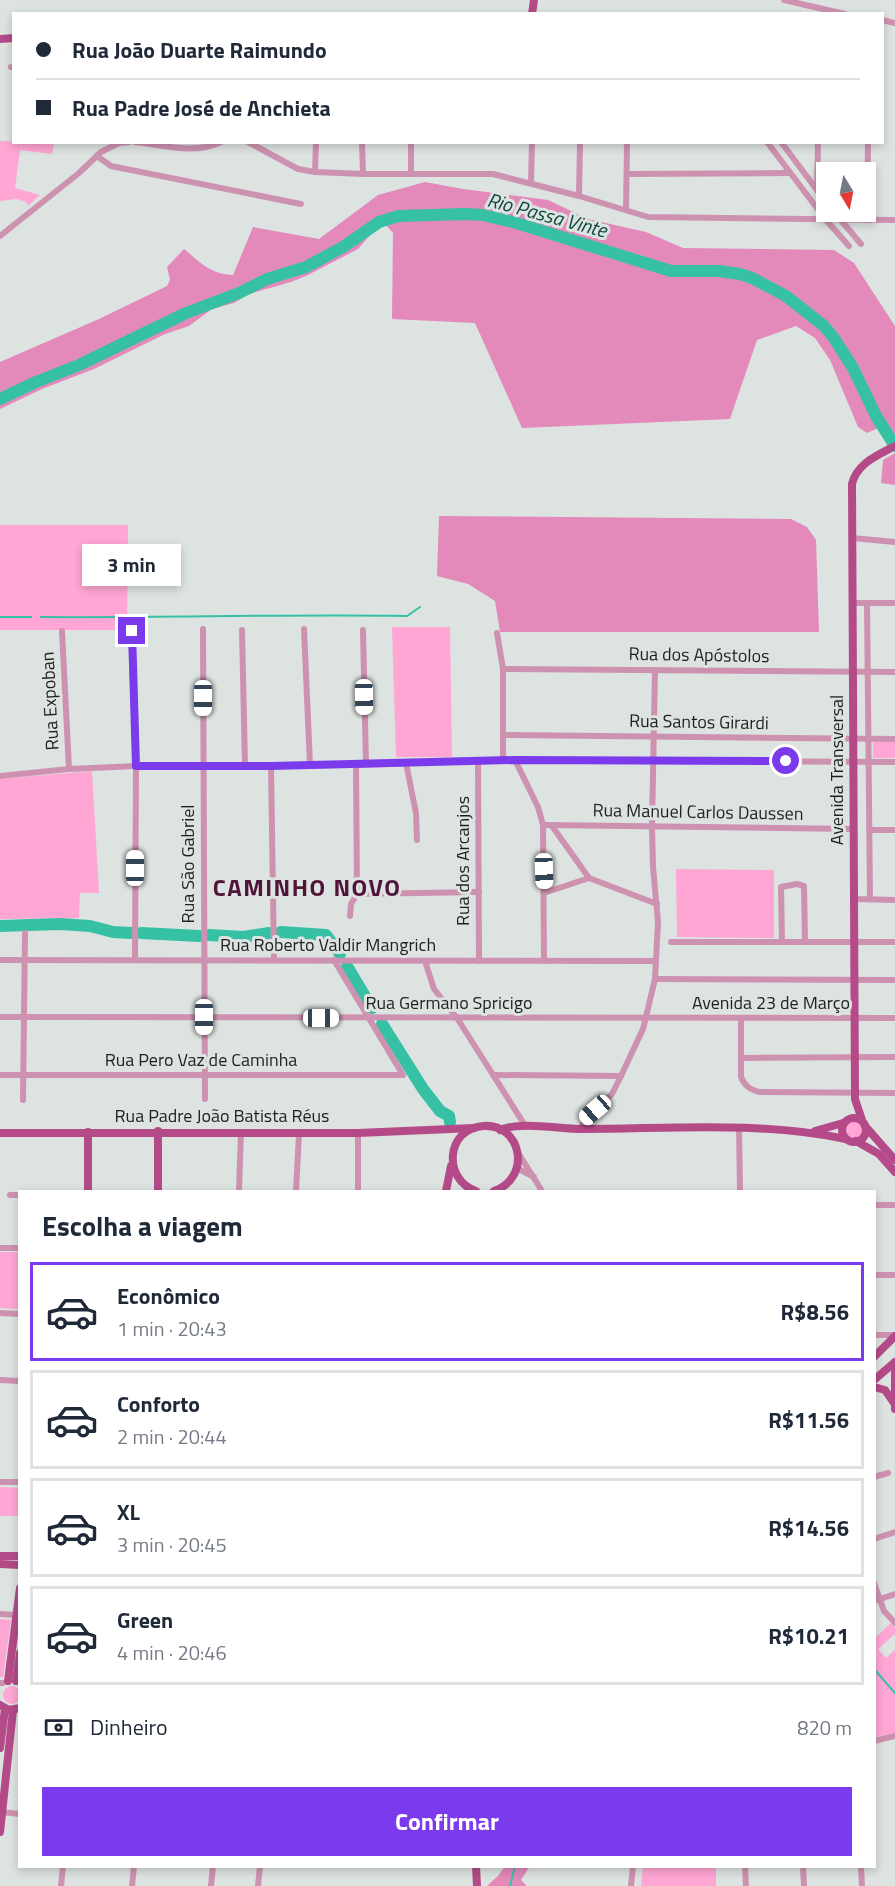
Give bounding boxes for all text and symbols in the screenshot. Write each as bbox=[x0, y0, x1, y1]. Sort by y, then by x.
text: Rua João Duarte Raimundo bbox=[72, 33, 327, 67]
text: Rua Padre José de Anchieta bbox=[72, 91, 331, 125]
north arrow bbox=[816, 162, 876, 222]
map controls bbox=[816, 162, 876, 222]
water label: Rio Passa Vinte bbox=[484, 184, 612, 246]
callout: 3 min bbox=[82, 544, 182, 586]
text: 3 min bbox=[107, 549, 156, 580]
route end bbox=[118, 617, 145, 644]
street label: Rua dos Apóstolos bbox=[628, 640, 770, 669]
street label: Rua Expoban bbox=[33, 651, 66, 751]
car bbox=[355, 679, 373, 715]
car bbox=[194, 680, 212, 716]
street label: Avenida Transversal bbox=[823, 695, 850, 845]
street label: Rua Santos Girardi bbox=[629, 707, 769, 736]
route start bbox=[772, 747, 799, 774]
street label: Rua dos Arcanjos bbox=[449, 796, 476, 926]
street label: Rua Manuel Carlos Daussen bbox=[592, 796, 804, 827]
street label: Rua São Gabriel bbox=[174, 805, 201, 923]
car bbox=[126, 850, 144, 886]
car bbox=[534, 853, 554, 889]
district label: CAMINHO NOVO bbox=[213, 869, 401, 905]
street label: Rua Roberto Valdir Mangrich bbox=[220, 931, 436, 958]
street label: Rua Germano Spricigo bbox=[365, 989, 533, 1016]
street label: Avenida 23 de Março bbox=[692, 989, 850, 1016]
car bbox=[195, 999, 213, 1035]
car bbox=[303, 1009, 339, 1027]
street label: Rua Pero Vaz de Caminha bbox=[105, 1046, 297, 1073]
car bbox=[576, 1091, 614, 1129]
street label: Rua Padre João Batista Réus bbox=[115, 1102, 329, 1129]
text: Escolha a viagem bbox=[42, 1205, 243, 1246]
text: Econômico bbox=[117, 1279, 220, 1313]
icon: car bbox=[45, 1285, 99, 1339]
text: R$8.56 bbox=[780, 1295, 849, 1329]
text: 1 min · 20:43 bbox=[117, 1313, 227, 1344]
text: Conforto bbox=[117, 1387, 200, 1421]
icon: car bbox=[45, 1393, 99, 1447]
text: R$11.56 bbox=[768, 1403, 849, 1437]
text: 2 min · 20:44 bbox=[117, 1421, 227, 1452]
text: XL bbox=[117, 1495, 140, 1529]
icon: car bbox=[45, 1501, 99, 1555]
text: R$14.56 bbox=[768, 1511, 849, 1545]
text: 3 min · 20:45 bbox=[117, 1529, 227, 1560]
text: Green bbox=[117, 1603, 173, 1637]
icon: car bbox=[45, 1609, 99, 1663]
text: R$10.21 bbox=[768, 1619, 849, 1653]
text: 4 min · 20:46 bbox=[117, 1637, 227, 1668]
text: Dinheiro bbox=[90, 1710, 168, 1744]
icon: cash bbox=[42, 1711, 75, 1744]
text: 820 m bbox=[797, 1712, 852, 1743]
button: Confirmar bbox=[42, 1787, 852, 1856]

